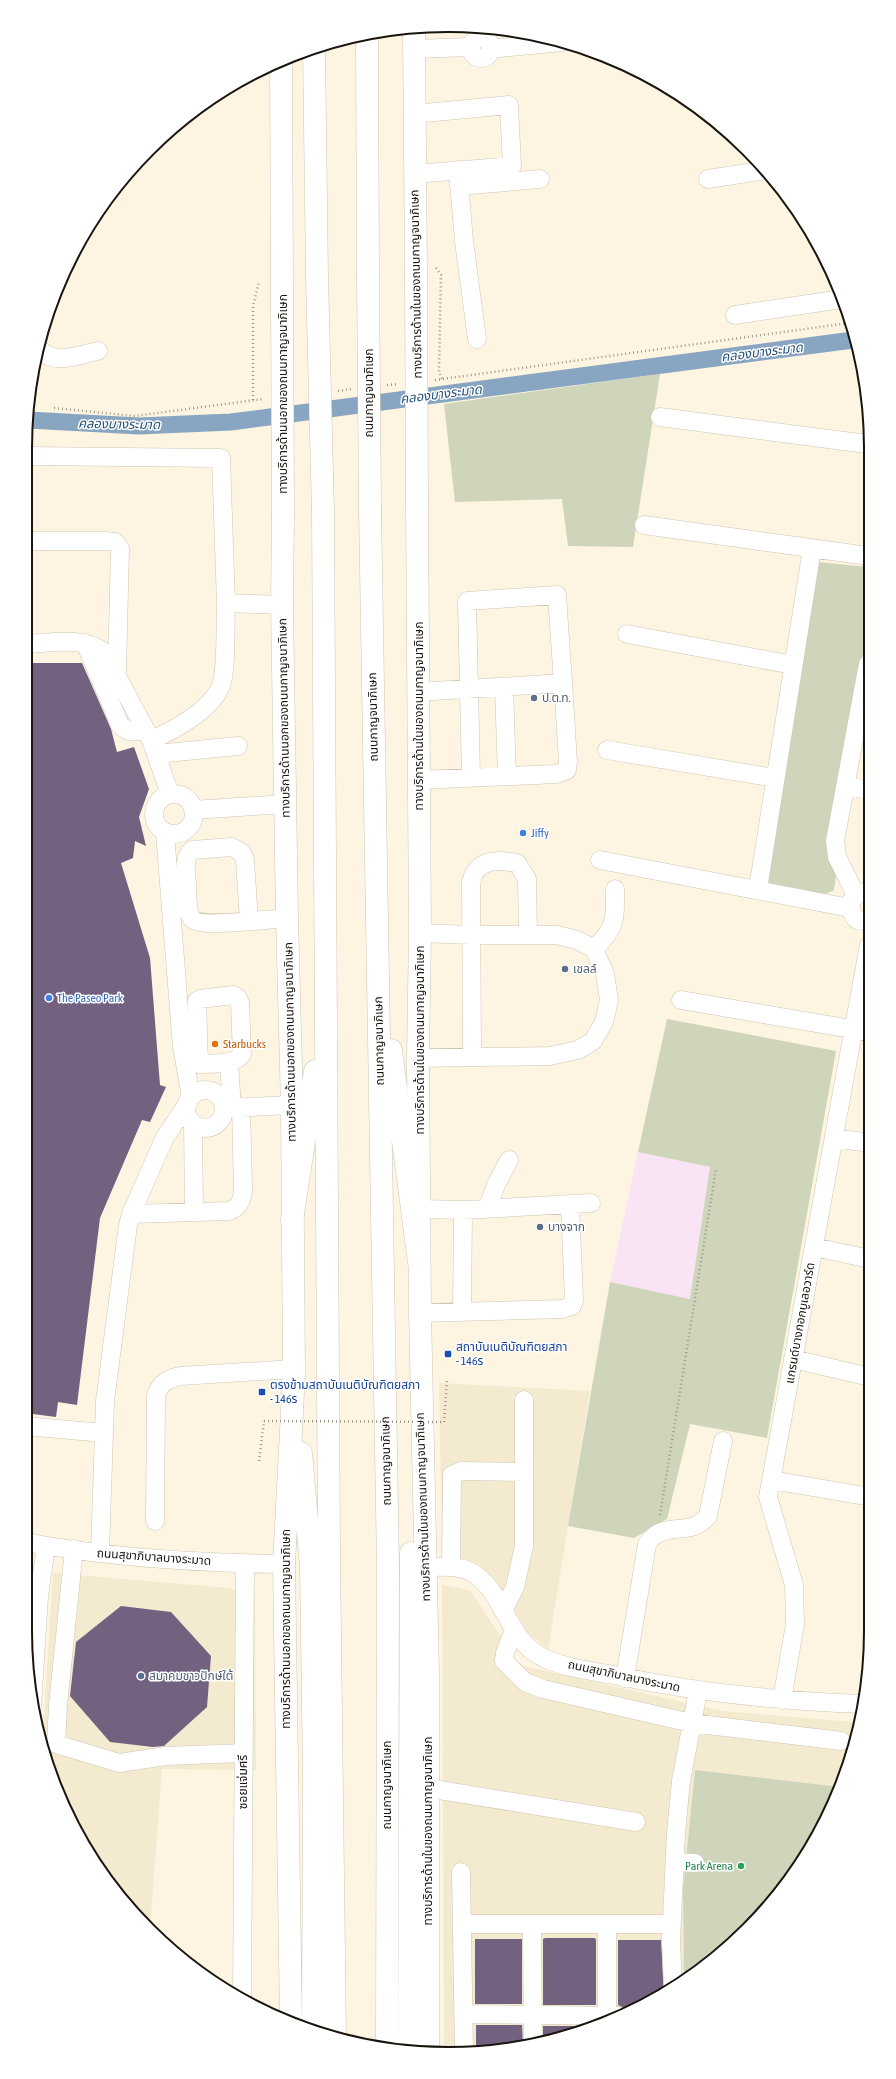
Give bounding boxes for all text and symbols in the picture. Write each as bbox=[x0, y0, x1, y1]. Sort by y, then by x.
street label: ทางบริการด้านในของถนนกาญจนาภิเษก bbox=[407, 189, 425, 379]
street label: ทางบริการด้านนอกของถนนกาญจนาภิเษก bbox=[276, 294, 290, 494]
water label: คลองบางระมาด bbox=[720, 339, 805, 364]
street label: ถนนกาญจนาภิเษก bbox=[362, 348, 376, 438]
water label: คลองบางระมาด bbox=[399, 381, 484, 406]
water label: คลองบางระมาด bbox=[78, 416, 161, 432]
street label: ทางบริการด้านนอกของถนนกาญจนาภิเษก bbox=[275, 618, 293, 818]
street label: ทางบริการด้านในของถนนกาญจนาภิเษก bbox=[412, 622, 426, 810]
street label: ถนนกาญจนาภิเษก bbox=[365, 672, 381, 762]
place label: ป.ต.ท. bbox=[542, 691, 571, 705]
marker: ป.ต.ท. bbox=[529, 693, 539, 703]
place label: Jiffy bbox=[531, 826, 549, 840]
marker: Jiffy bbox=[518, 828, 528, 838]
street label: ทางบริการด้านนอกของถนนกาญจนาภิเษก bbox=[281, 942, 299, 1142]
street label: ทางบริการด้านในของถนนกาญจนาภิเษก bbox=[413, 946, 427, 1134]
place label: เชลล์ bbox=[573, 962, 597, 976]
marker: เชลล์ bbox=[560, 964, 570, 974]
place label: The Paseo Park bbox=[57, 991, 124, 1005]
marker: The Paseo Park bbox=[44, 993, 54, 1003]
street label: ถนนกาญจนาภิเษก bbox=[371, 996, 387, 1086]
place label: Starbucks bbox=[223, 1037, 266, 1051]
marker: Starbucks bbox=[210, 1039, 220, 1049]
place label: บางจาก bbox=[548, 1220, 585, 1234]
marker: บางจาก bbox=[535, 1222, 545, 1232]
street label: แกรนด์บางกอกบูเลอวาร์ด bbox=[782, 1261, 818, 1385]
place label: สถาบันเนติบัณฑิตยสภา - 146ร bbox=[456, 1340, 567, 1368]
marker: สถาบันเนติบัณฑิตยสภา - 146ร bbox=[443, 1349, 453, 1359]
place label: ตรงข้ามสถาบันเนติบัณฑิตยสภา - 146ร bbox=[270, 1378, 420, 1406]
marker: ตรงข้ามสถาบันเนติบัณฑิตยสภา - 146ร bbox=[257, 1387, 267, 1397]
street label: ทางบริการด้านในของถนนกาญจนาภิเษก bbox=[413, 1412, 433, 1602]
street label: ถนนกาญจนาภิเษก bbox=[378, 1416, 394, 1506]
street label: ทางบริการด้านนอกของถนนกาญจนาภิเษก bbox=[279, 1529, 293, 1729]
street label: ถนนสุขาภิบาลบางระมาด bbox=[96, 1546, 212, 1568]
street label: ถนนสุขาภิบาลบางระมาด bbox=[567, 1657, 681, 1695]
place label: สมาคมชาวปักษ์ใต้ bbox=[149, 1669, 233, 1683]
marker: สมาคมชาวปักษ์ใต้ bbox=[136, 1671, 146, 1681]
street label: ทางบริการด้านในของถนนกาญจนาภิเษก bbox=[421, 1737, 435, 1925]
street label: ถนนกาญจนาภิเษก bbox=[380, 1740, 394, 1830]
street label: ซอยแจ่มศรี bbox=[236, 1755, 250, 1809]
place label: Park Arena bbox=[685, 1859, 733, 1873]
marker: Park Arena bbox=[736, 1861, 746, 1871]

